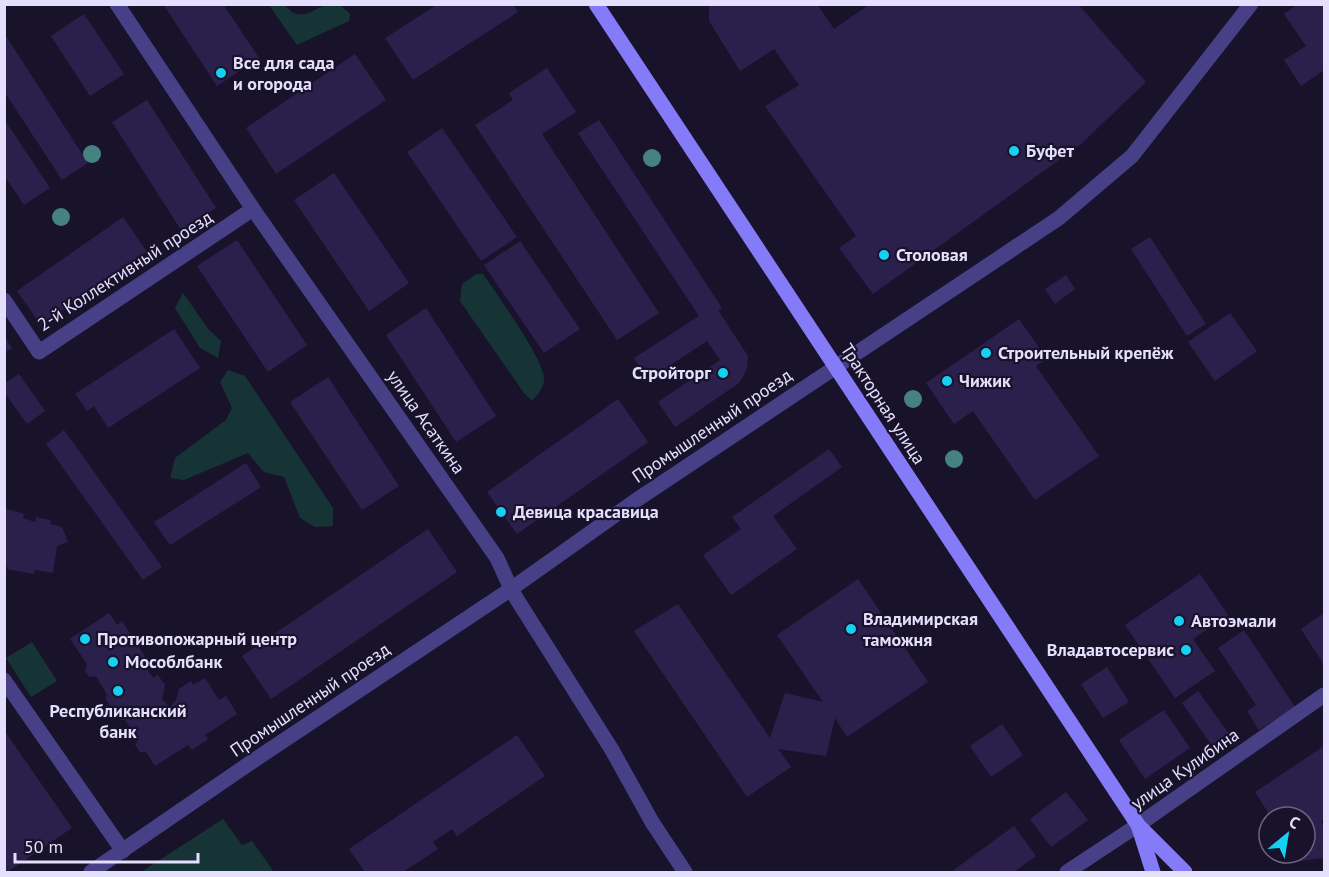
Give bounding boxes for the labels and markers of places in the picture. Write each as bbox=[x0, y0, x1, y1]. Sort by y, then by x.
place label: Все для сада и огорода bbox=[233, 51, 334, 95]
marker: Все для сада и огорода bbox=[214, 66, 228, 80]
place label: Буфет bbox=[1026, 139, 1074, 162]
marker: Буфет bbox=[1007, 144, 1021, 158]
place label: Столовая bbox=[896, 243, 968, 266]
marker: Столовая bbox=[877, 248, 891, 262]
place label: Строительный крепёж bbox=[998, 341, 1174, 364]
marker: Строительный крепёж bbox=[979, 346, 993, 360]
place label: Стройторг bbox=[632, 361, 711, 384]
marker: Стройторг bbox=[716, 366, 730, 380]
place label: Чижик bbox=[959, 369, 1011, 392]
marker: Чижик bbox=[940, 374, 954, 388]
place label: Девица красавица bbox=[513, 500, 659, 523]
marker: Девица красавица bbox=[494, 505, 508, 519]
place label: Владимирская таможня bbox=[863, 607, 978, 651]
place label: Автоэмали bbox=[1191, 609, 1276, 632]
marker: Автоэмали bbox=[1172, 614, 1186, 628]
marker: Владимирская таможня bbox=[844, 622, 858, 636]
place label: Противопожарный центр bbox=[97, 627, 297, 650]
marker: Противопожарный центр bbox=[78, 632, 92, 646]
place label: Владавтосервис bbox=[1047, 638, 1174, 661]
marker: Владавтосервис bbox=[1179, 643, 1193, 657]
place label: Мособлбанк bbox=[125, 650, 222, 673]
marker: Мособлбанк bbox=[106, 655, 120, 669]
marker: Республиканский банк bbox=[111, 684, 125, 698]
place label: Республиканский банк bbox=[49, 699, 187, 743]

